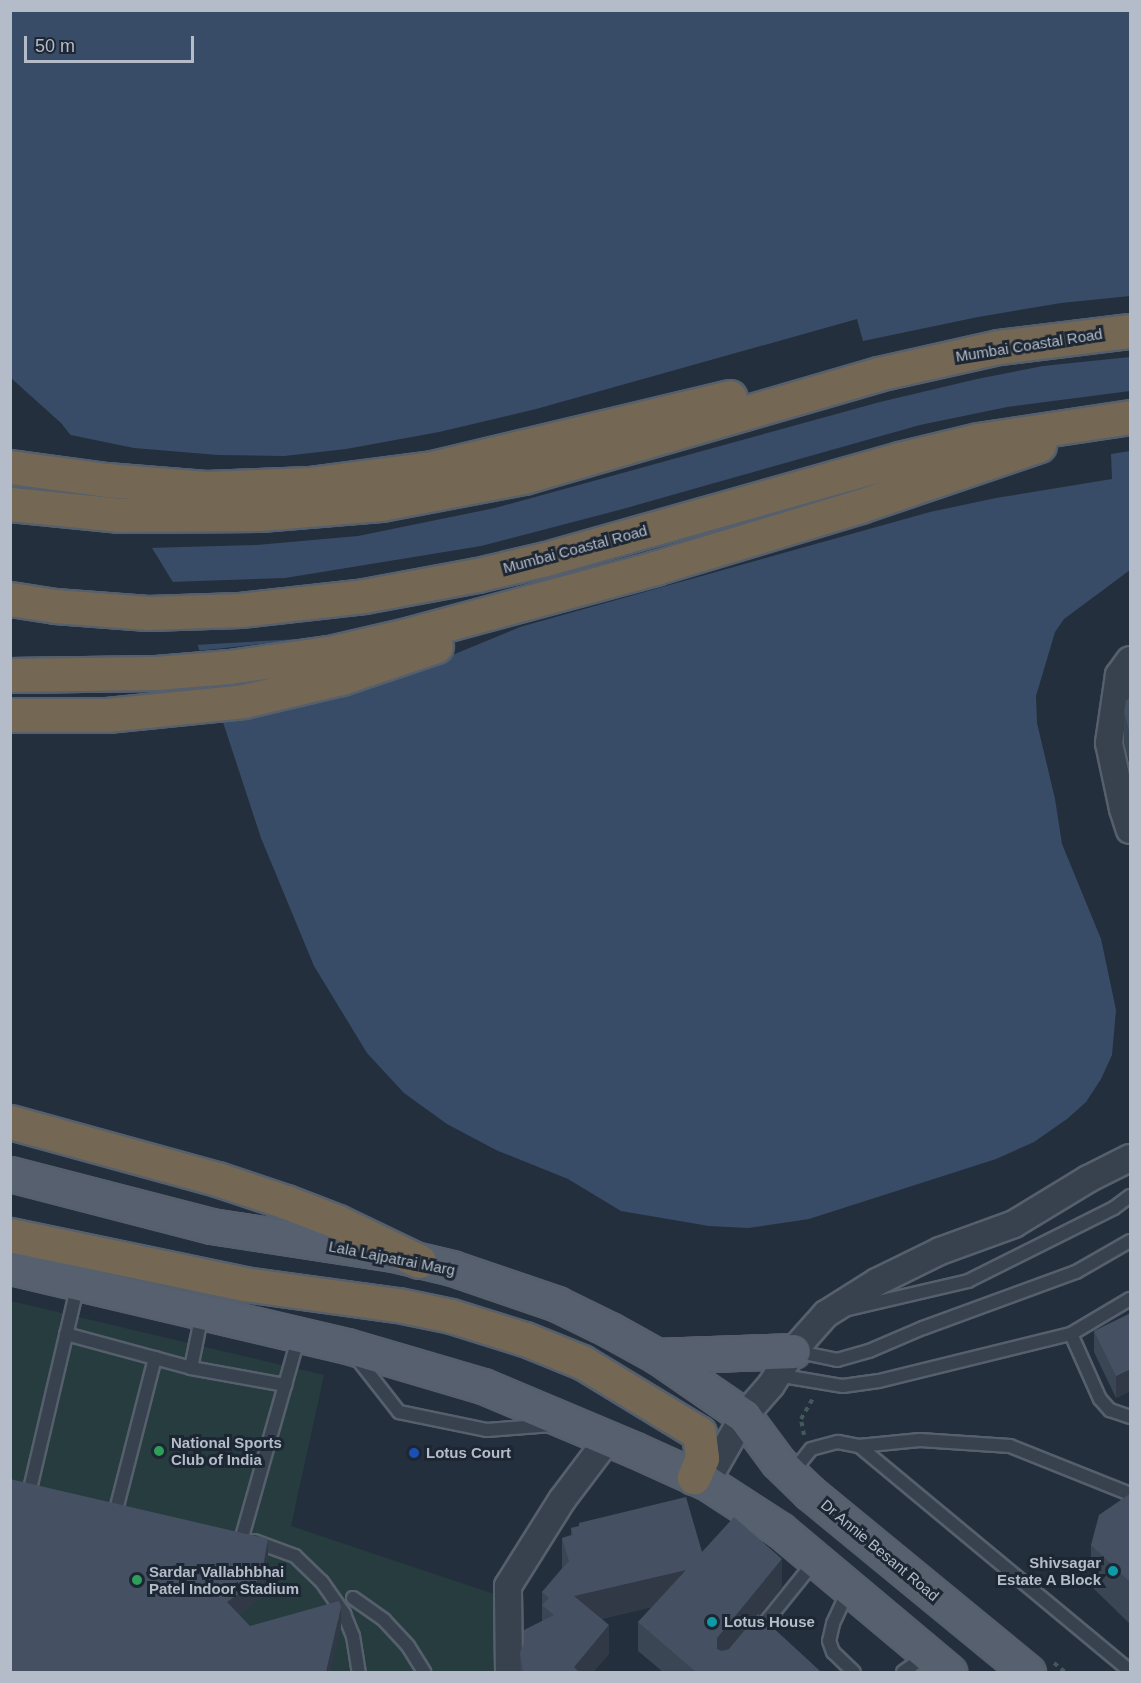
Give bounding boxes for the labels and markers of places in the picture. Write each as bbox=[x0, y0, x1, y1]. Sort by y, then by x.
place label: National Sports Club of India bbox=[171, 1433, 282, 1468]
marker: National Sports Club of India bbox=[152, 1444, 166, 1458]
place label: Lotus Court bbox=[426, 1444, 511, 1462]
marker: Lotus Court bbox=[407, 1446, 421, 1460]
place label: Shivsagar Estate A Block bbox=[996, 1553, 1101, 1588]
place label: Sardar Vallabhbhai Patel Indoor Stadium bbox=[149, 1562, 299, 1597]
marker: Shivsagar Estate A Block bbox=[1106, 1564, 1120, 1578]
marker: Sardar Vallabhbhai Patel Indoor Stadium bbox=[130, 1573, 144, 1587]
place label: Lotus House bbox=[724, 1613, 815, 1631]
marker: Lotus House bbox=[705, 1615, 719, 1629]

